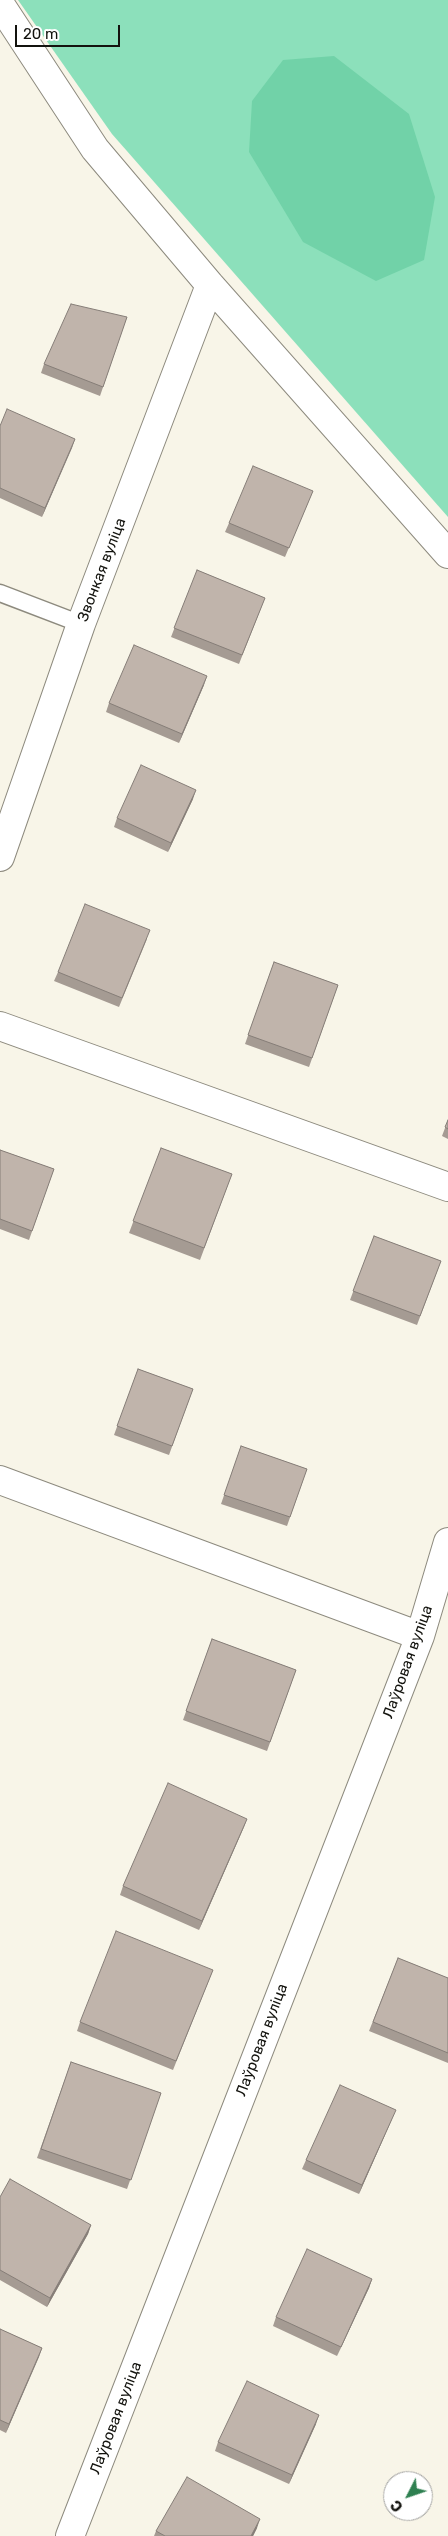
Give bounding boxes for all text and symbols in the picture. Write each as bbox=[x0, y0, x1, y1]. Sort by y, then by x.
scale bar bbox=[18, 15, 122, 47]
text: 20 m bbox=[23, 25, 58, 43]
street label: Звонкая вуліца bbox=[74, 516, 130, 624]
street label: Лаўровая вуліца bbox=[379, 1603, 437, 1721]
street label: Лаўровая вуліца bbox=[232, 1981, 292, 2099]
street label: Лаўровая вуліца bbox=[86, 2359, 146, 2477]
north arrow bbox=[383, 2471, 433, 2521]
text: С bbox=[387, 2496, 407, 2515]

